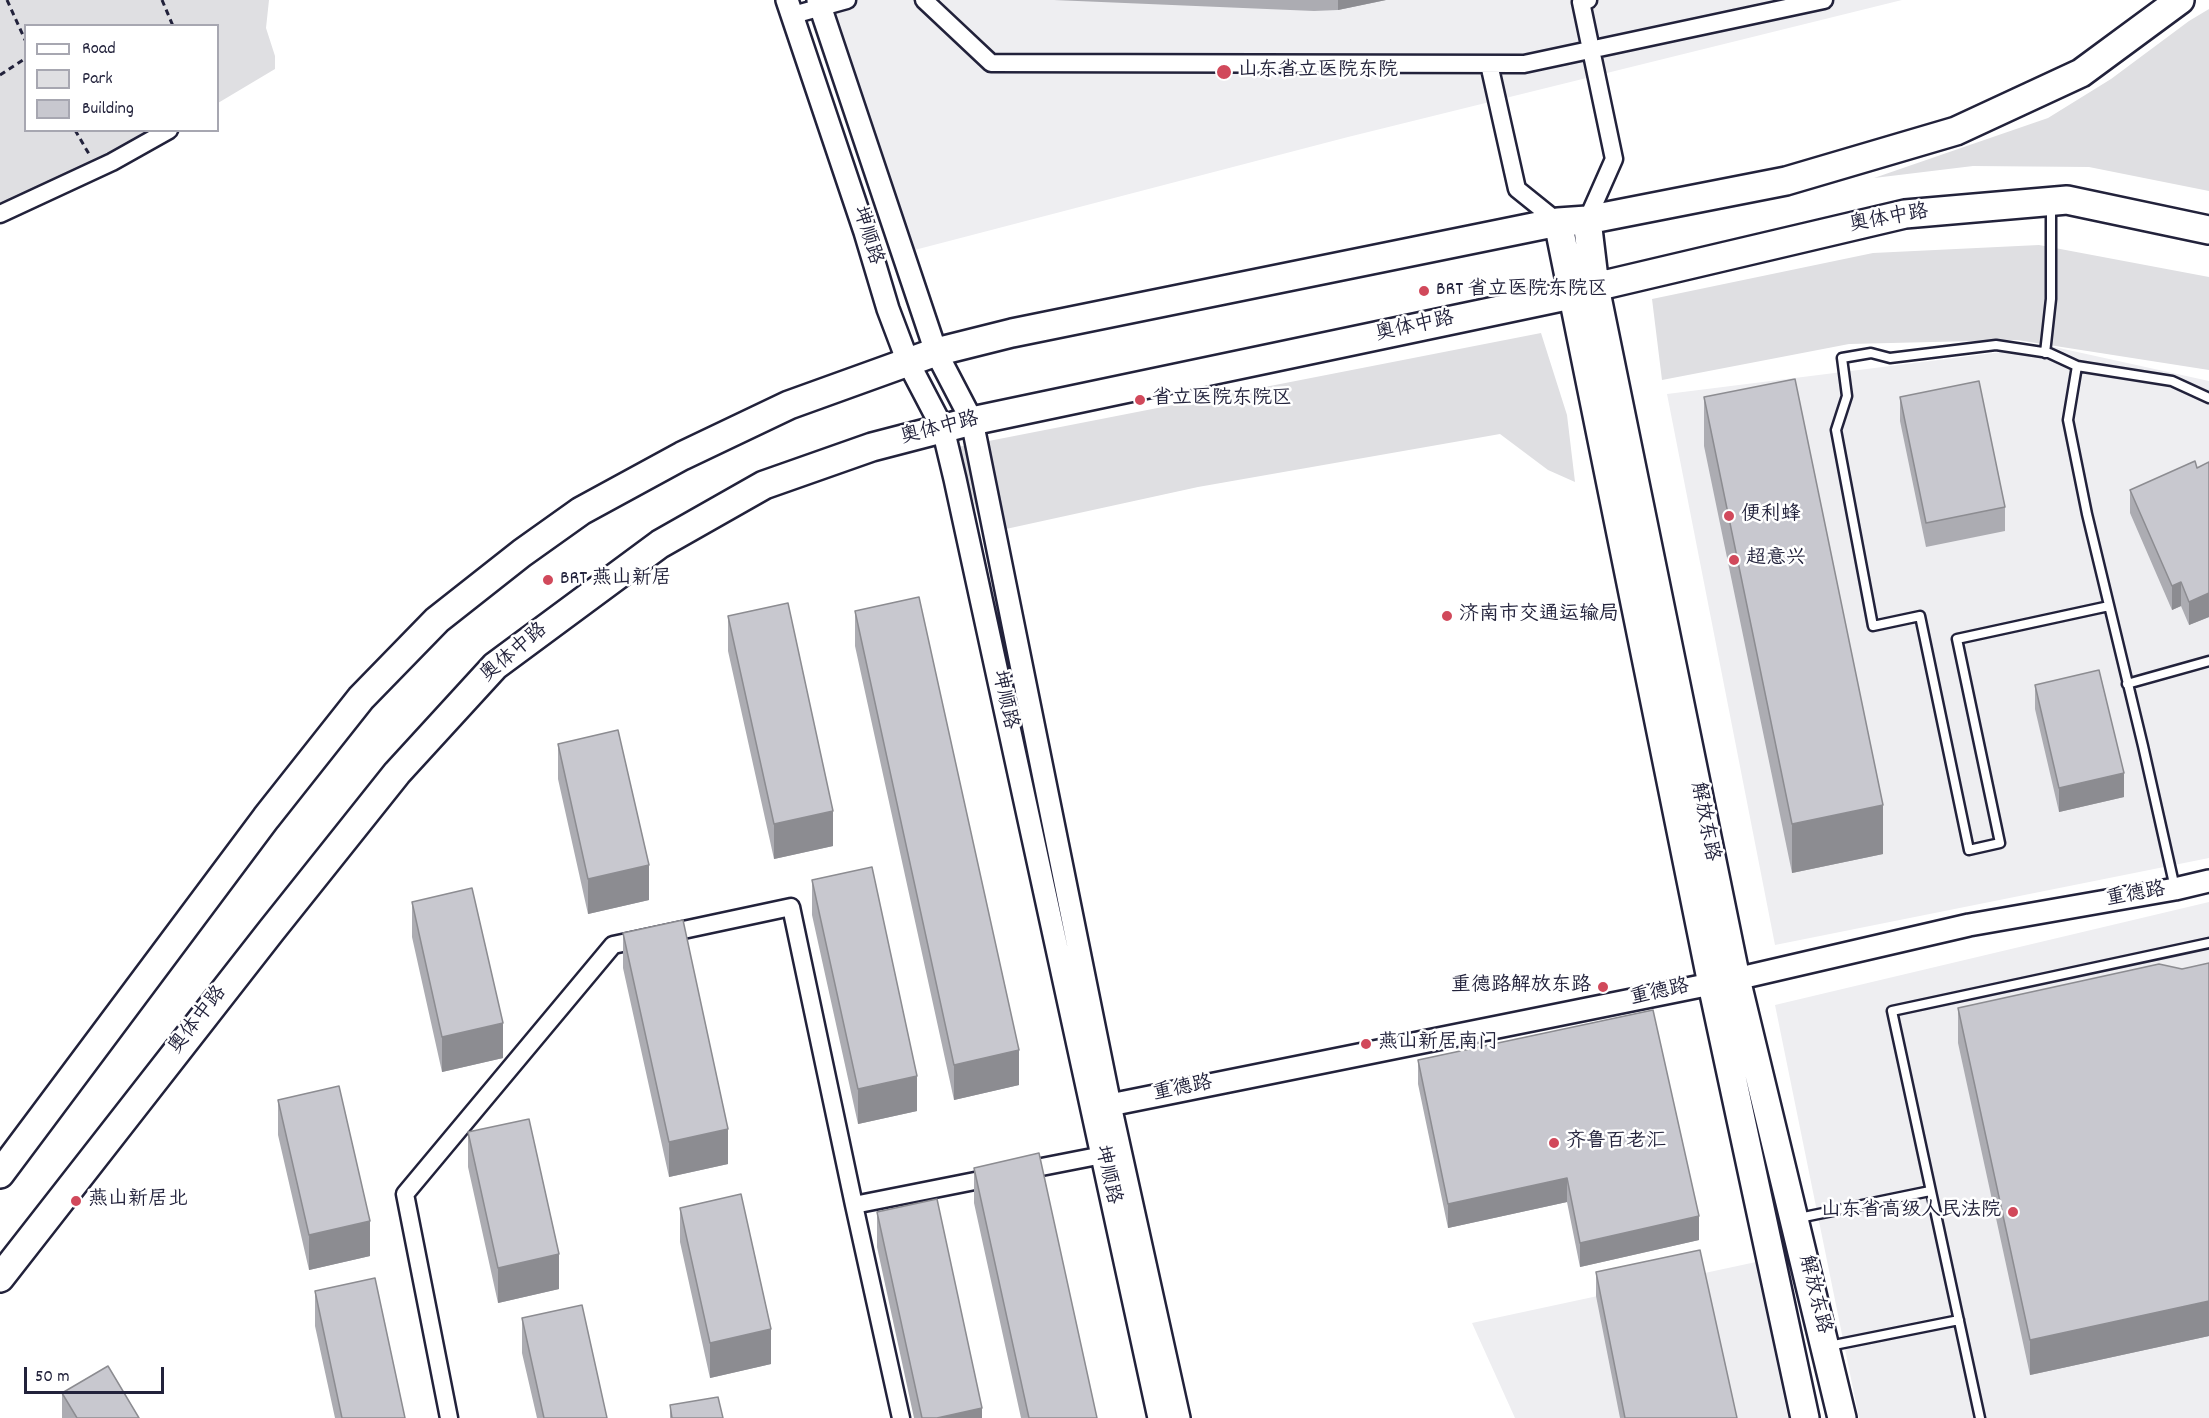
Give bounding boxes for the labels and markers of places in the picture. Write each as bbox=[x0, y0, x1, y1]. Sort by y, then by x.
place label: 山东省立医院东院 bbox=[1238, 60, 1398, 84]
marker: 山东省立医院东院 bbox=[1215, 63, 1233, 81]
place label: BRT 省立医院东院区 bbox=[1436, 279, 1608, 303]
marker: BRT 省立医院东院区 bbox=[1417, 284, 1431, 298]
place label: 省立医院东院区 bbox=[1152, 388, 1292, 412]
marker: 省立医院东院区 bbox=[1133, 393, 1147, 407]
place label: 便利蜂 bbox=[1741, 504, 1801, 528]
marker: 便利蜂 bbox=[1722, 509, 1736, 523]
place label: 超意兴 bbox=[1746, 548, 1806, 572]
marker: 超意兴 bbox=[1727, 553, 1741, 567]
place label: BRT 燕山新居 bbox=[560, 568, 672, 592]
marker: BRT 燕山新居 bbox=[541, 573, 555, 587]
place label: 济南市交通运输局 bbox=[1459, 604, 1619, 628]
marker: 济南市交通运输局 bbox=[1440, 609, 1454, 623]
place label: 重德路解放东路 bbox=[1451, 975, 1591, 999]
marker: 重德路解放东路 bbox=[1596, 980, 1610, 994]
place label: 燕山新居南门 bbox=[1378, 1032, 1498, 1056]
marker: 燕山新居南门 bbox=[1359, 1037, 1373, 1051]
place label: 齐鲁百老汇 bbox=[1566, 1131, 1666, 1155]
marker: 齐鲁百老汇 bbox=[1547, 1136, 1561, 1150]
place label: 燕山新居北 bbox=[88, 1189, 188, 1213]
marker: 燕山新居北 bbox=[69, 1194, 83, 1208]
place label: 山东省高级人民法院 bbox=[1821, 1200, 2001, 1224]
marker: 山东省高级人民法院 bbox=[2006, 1205, 2020, 1219]

